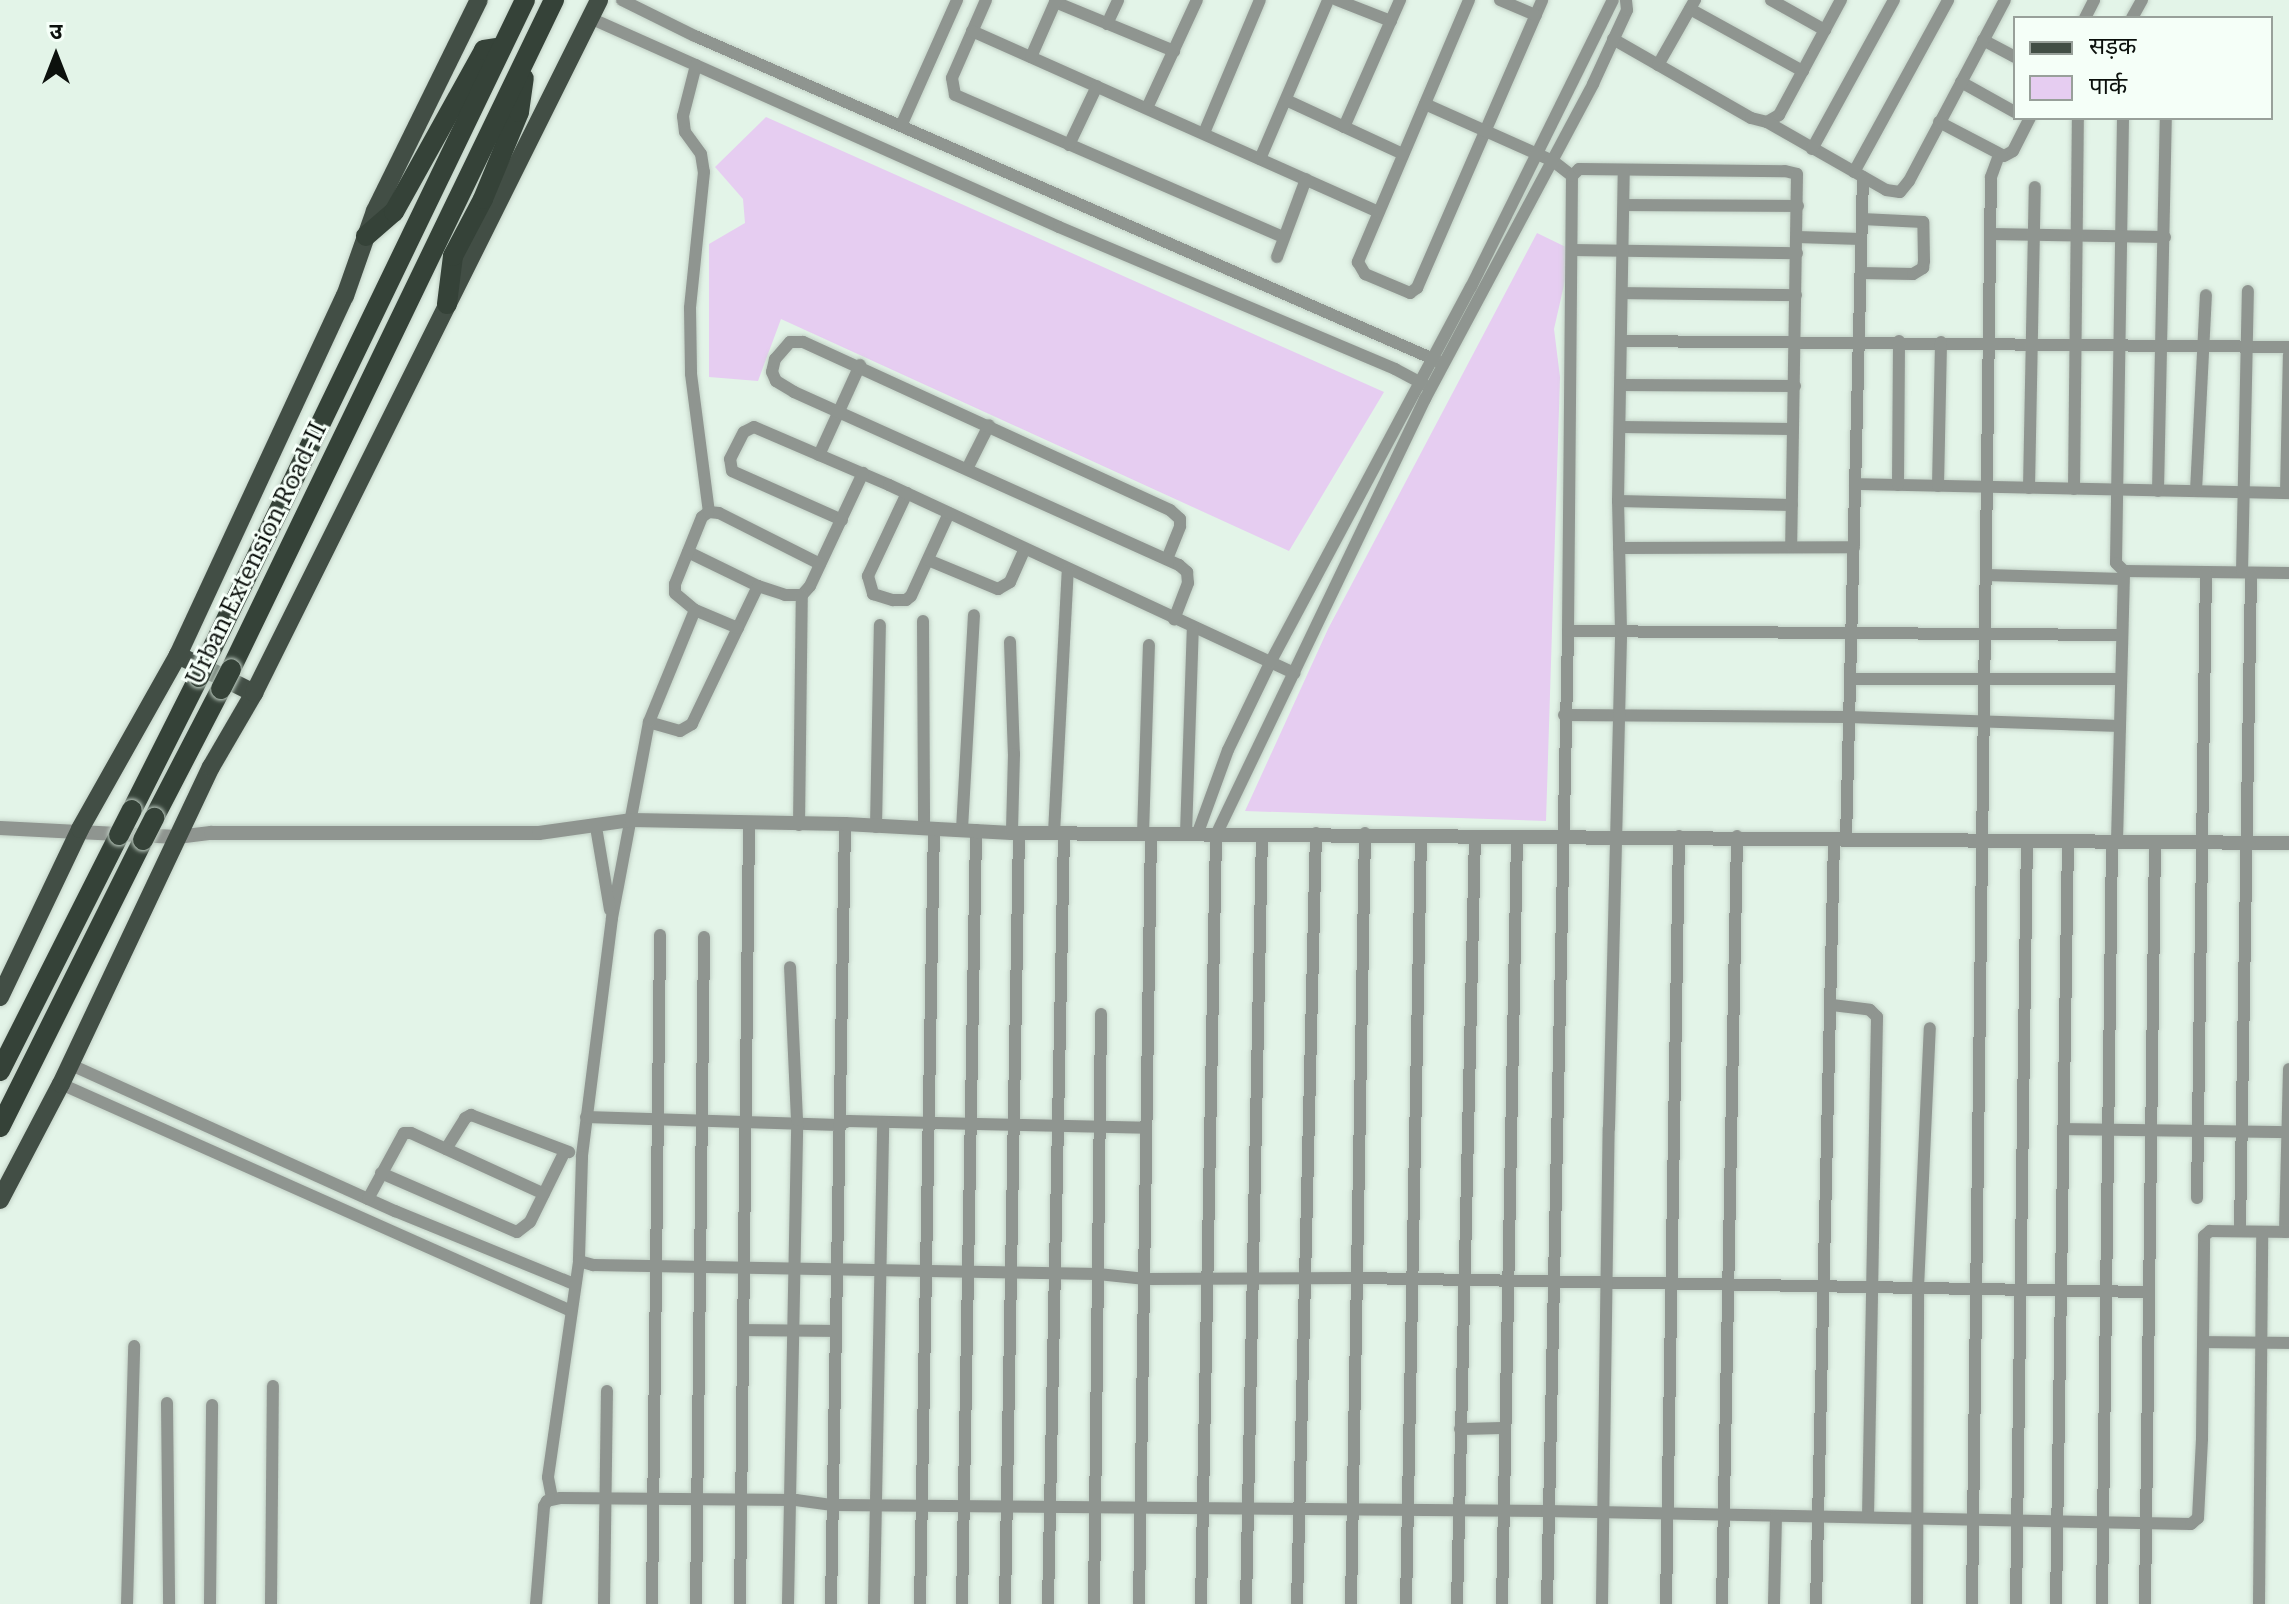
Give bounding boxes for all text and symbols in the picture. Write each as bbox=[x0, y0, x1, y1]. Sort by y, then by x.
north arrow bbox=[16, 16, 96, 96]
legend bbox=[2013, 16, 2273, 120]
text: उ bbox=[50, 19, 62, 44]
text: सड़क bbox=[2089, 32, 2137, 60]
text: पार्क bbox=[2089, 72, 2127, 100]
street label: Urban Extension Road-II bbox=[181, 418, 333, 690]

